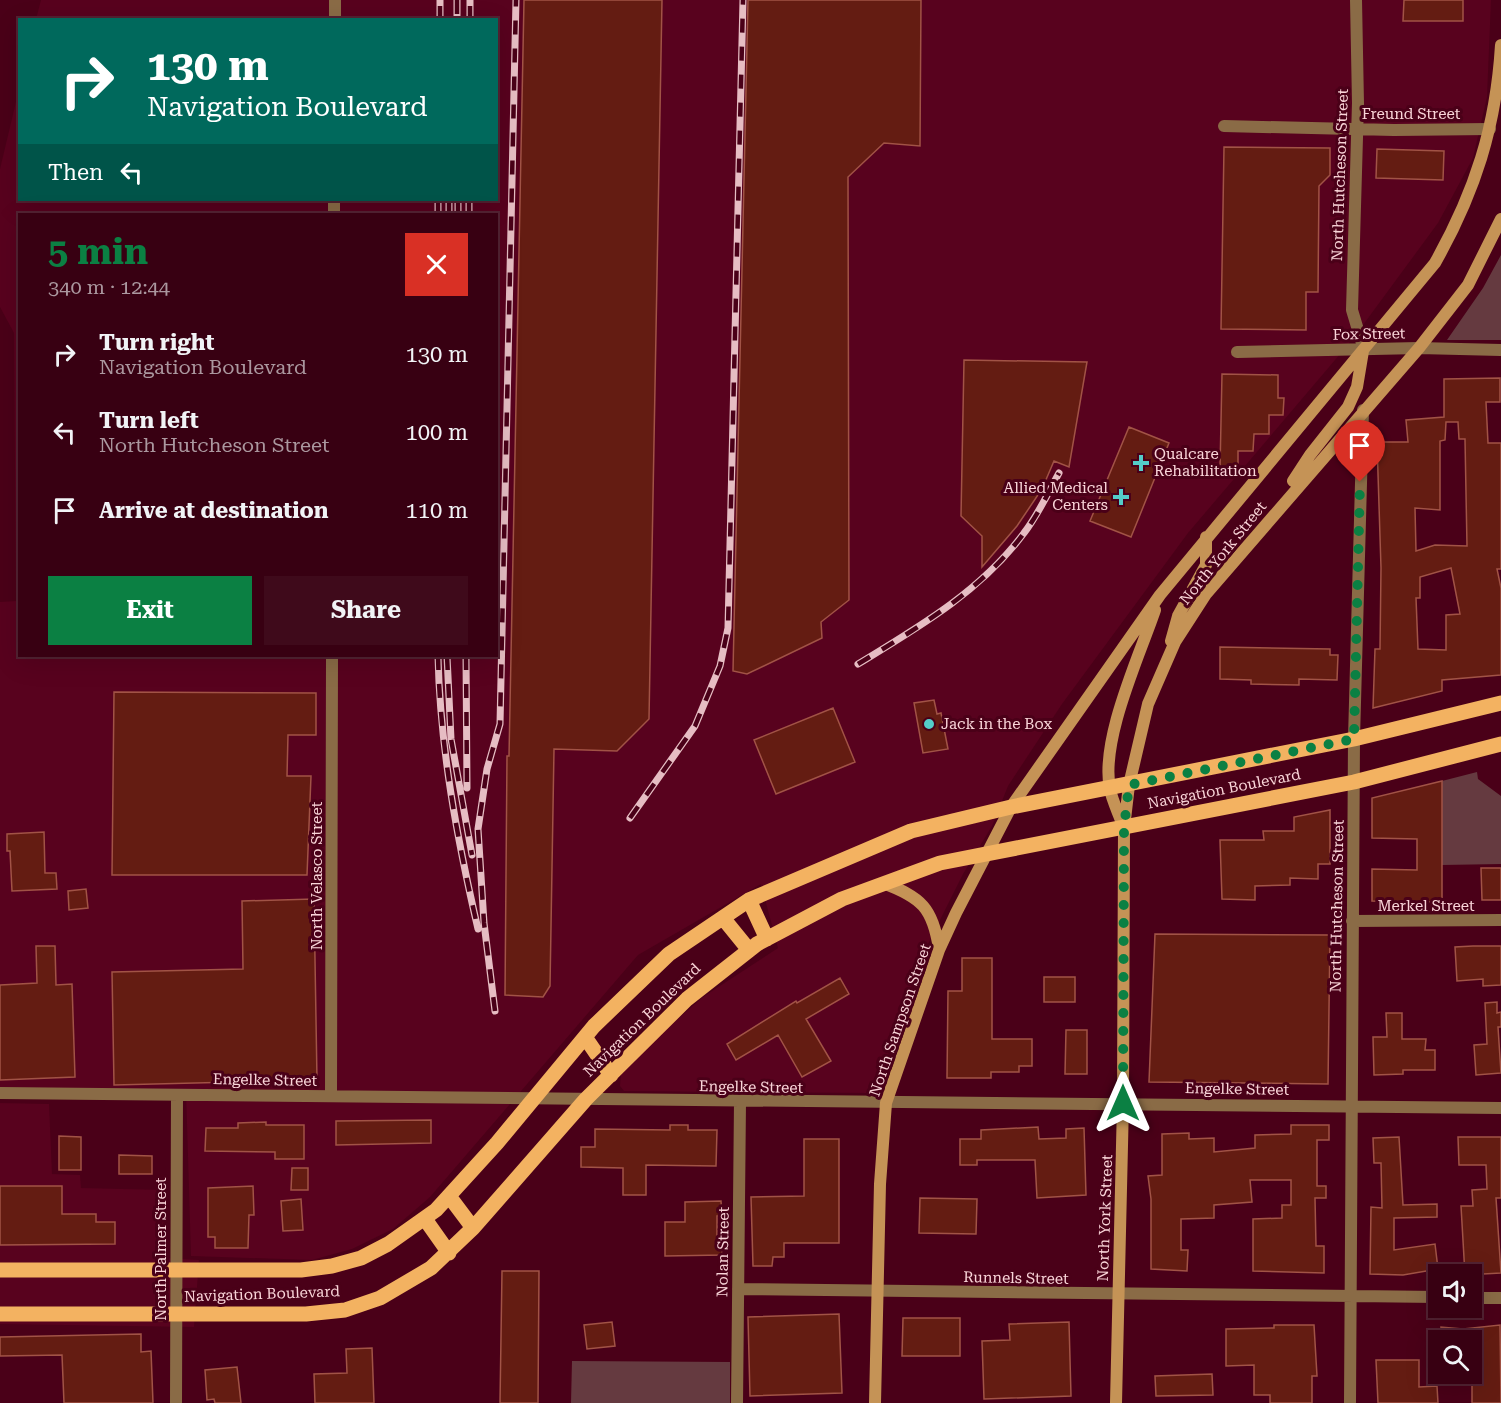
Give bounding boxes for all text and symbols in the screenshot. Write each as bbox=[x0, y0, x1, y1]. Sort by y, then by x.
text: 130 m bbox=[147, 41, 269, 90]
icon: right bbox=[48, 42, 126, 120]
street label: North Hutcheson Street bbox=[1328, 88, 1352, 262]
text: Navigation Boulevard bbox=[147, 91, 428, 123]
street label: Freund Street bbox=[1362, 105, 1461, 123]
icon: left bbox=[115, 156, 148, 189]
text: Then bbox=[48, 160, 103, 185]
text: 5 min bbox=[48, 231, 148, 273]
button: close bbox=[405, 233, 468, 296]
text: 340 m · 12:44 bbox=[48, 275, 170, 299]
street label: Fox Street bbox=[1332, 324, 1406, 344]
text: Turn right bbox=[99, 330, 214, 355]
icon: right bbox=[48, 338, 81, 371]
text: 130 m bbox=[405, 342, 468, 367]
text: Navigation Boulevard bbox=[99, 355, 307, 379]
text: Turn left bbox=[99, 408, 199, 433]
icon: left bbox=[48, 416, 81, 449]
text: 100 m bbox=[405, 420, 468, 445]
pin bbox=[1334, 420, 1385, 482]
icon: arrive bbox=[1343, 429, 1376, 462]
text: North Hutcheson Street bbox=[99, 433, 329, 457]
place label: Qualcare Rehabilitation bbox=[1154, 445, 1257, 480]
marker: Qualcare Rehabilitation bbox=[1132, 454, 1150, 472]
place label: Allied Medical Centers bbox=[1004, 479, 1108, 514]
marker: Allied Medical Centers bbox=[1112, 488, 1130, 506]
icon: arrive bbox=[48, 494, 81, 527]
text: Arrive at destination bbox=[99, 498, 328, 523]
text: 110 m bbox=[405, 498, 468, 523]
street label: North York Street bbox=[1176, 498, 1270, 608]
button: Exit bbox=[48, 576, 252, 645]
button: Share bbox=[264, 576, 468, 645]
place label: Jack in the Box bbox=[941, 715, 1052, 733]
marker: Jack in the Box bbox=[922, 717, 936, 731]
street label: Navigation Boulevard bbox=[1146, 765, 1303, 813]
street label: North Velasco Street bbox=[308, 801, 326, 950]
street label: North Hutcheson Street bbox=[1326, 819, 1348, 993]
street label: Merkel Street bbox=[1377, 897, 1475, 915]
street label: North Sampson Street bbox=[865, 941, 935, 1099]
street label: Navigation Boulevard bbox=[580, 959, 705, 1081]
street label: Engelke Street bbox=[213, 1070, 318, 1090]
position arrow bbox=[1091, 1071, 1155, 1135]
street label: Engelke Street bbox=[699, 1077, 804, 1097]
street label: Engelke Street bbox=[1185, 1079, 1290, 1099]
street label: North York Street bbox=[1094, 1154, 1116, 1282]
street label: North Palmer Street bbox=[152, 1177, 170, 1321]
street label: Nolan Street bbox=[713, 1206, 733, 1297]
map controls bbox=[1428, 1264, 1482, 1384]
button: sound bbox=[1428, 1264, 1482, 1318]
street label: Runnels Street bbox=[963, 1268, 1069, 1288]
street label: Navigation Boulevard bbox=[184, 1282, 341, 1306]
button: search bbox=[1428, 1330, 1482, 1384]

